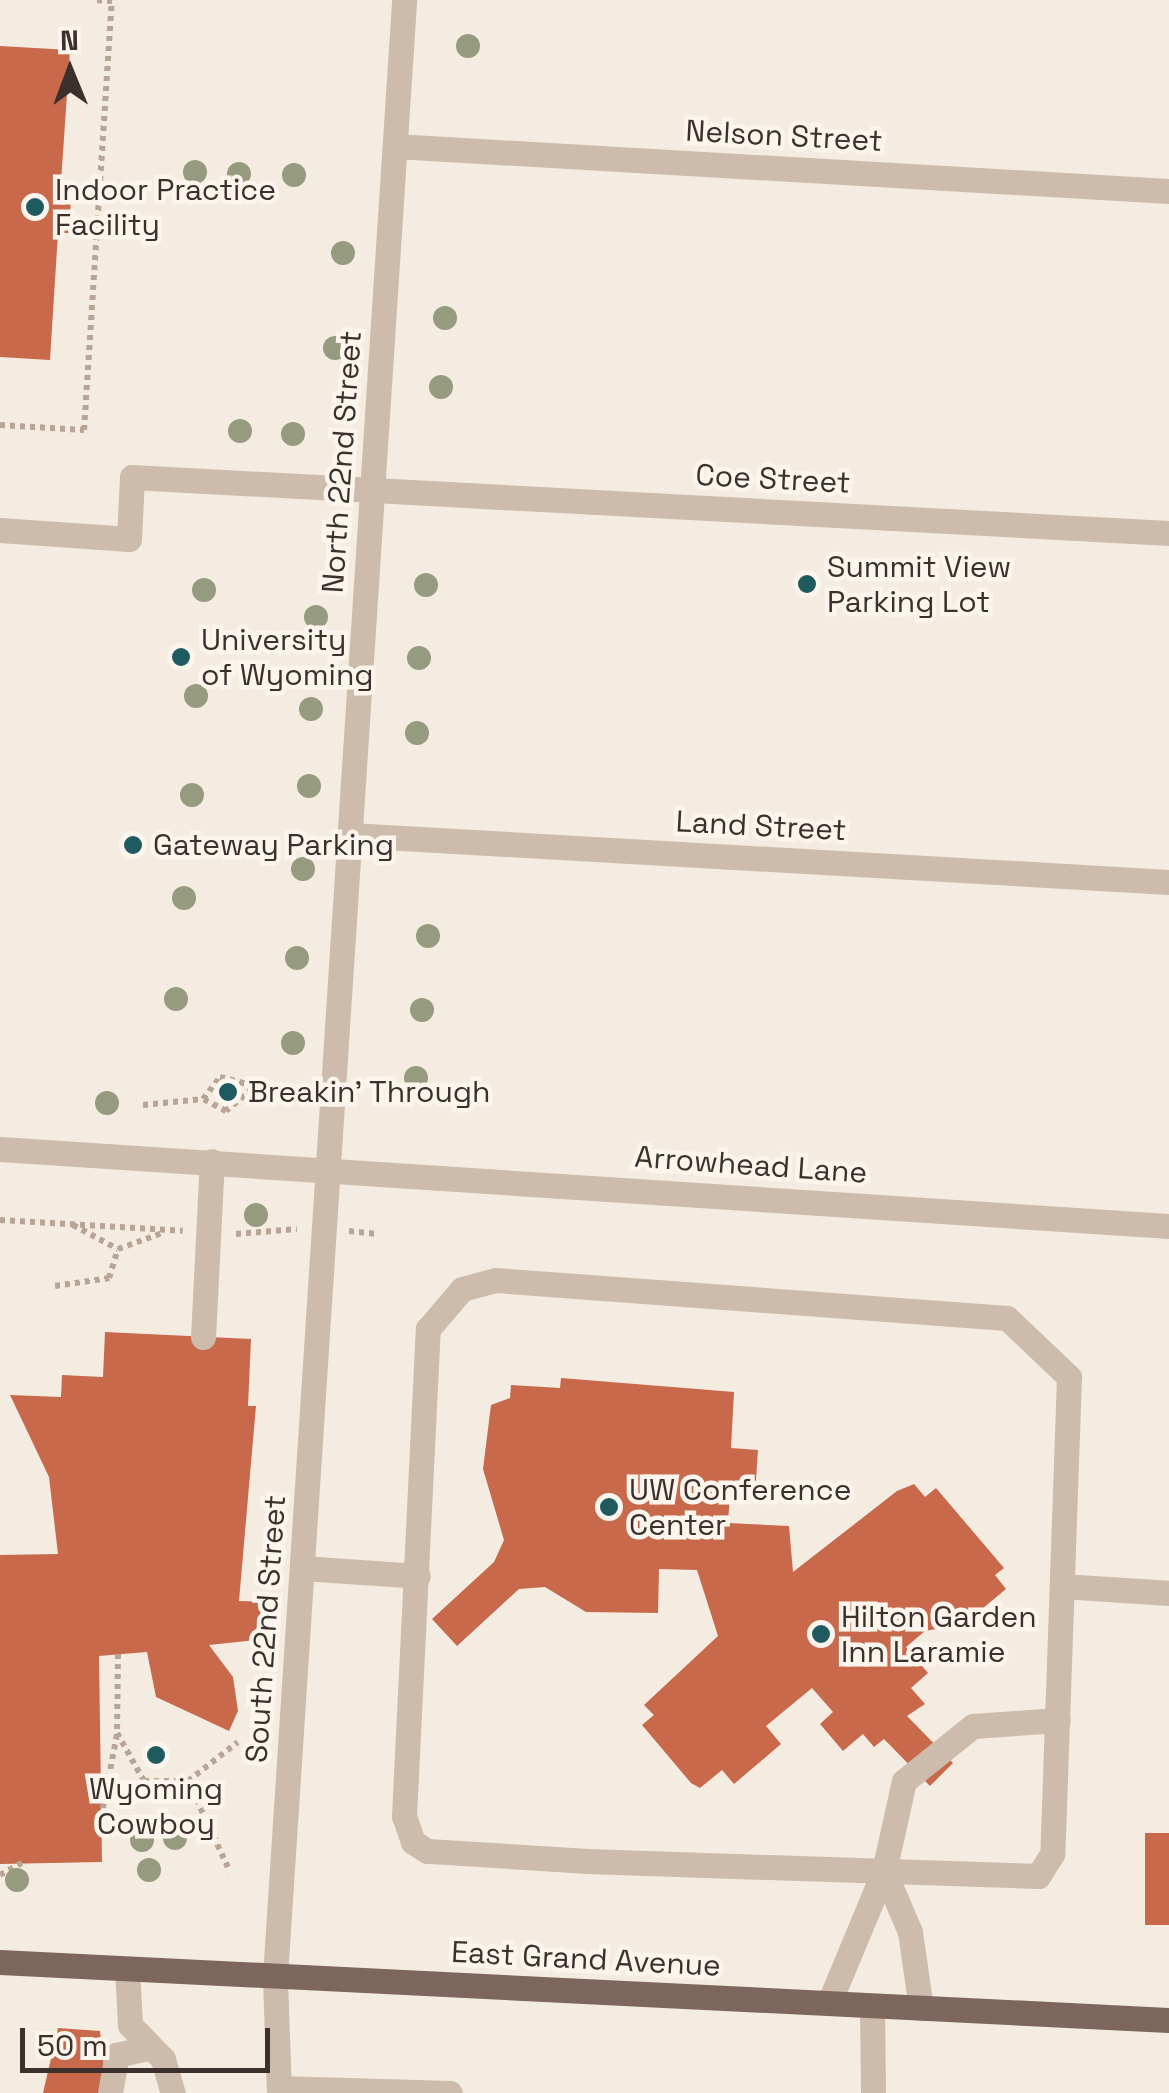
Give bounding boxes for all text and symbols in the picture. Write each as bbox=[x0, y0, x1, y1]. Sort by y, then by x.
north arrow bbox=[20, 20, 120, 120]
text: N bbox=[60, 22, 79, 58]
street label: Nelson Street bbox=[685, 113, 883, 159]
place label: Indoor Practice Facility bbox=[55, 172, 276, 242]
marker: Indoor Practice Facility bbox=[24, 196, 46, 218]
street label: North 22nd Street bbox=[315, 330, 369, 594]
street label: Coe Street bbox=[695, 457, 851, 501]
place label: Summit View Parking Lot bbox=[827, 549, 1012, 620]
marker: Summit View Parking Lot bbox=[796, 573, 818, 595]
place label: University of Wyoming bbox=[201, 622, 374, 692]
marker: University of Wyoming bbox=[170, 646, 192, 668]
street label: Land Street bbox=[675, 804, 847, 848]
place label: Gateway Parking bbox=[153, 827, 394, 863]
marker: Gateway Parking bbox=[122, 834, 144, 856]
place label: Breakin' Through bbox=[248, 1074, 491, 1110]
marker: Breakin' Through bbox=[217, 1081, 239, 1103]
street label: Arrowhead Lane bbox=[633, 1139, 869, 1191]
place label: UW Conference Center bbox=[629, 1472, 852, 1542]
street label: South 22nd Street bbox=[239, 1494, 293, 1764]
marker: UW Conference Center bbox=[598, 1496, 620, 1518]
place label: Hilton Garden Inn Laramie bbox=[841, 1599, 1037, 1670]
marker: Hilton Garden Inn Laramie bbox=[810, 1623, 832, 1645]
marker: Wyoming Cowboy bbox=[145, 1744, 167, 1766]
place label: Wyoming Cowboy bbox=[89, 1771, 223, 1842]
street label: East Grand Avenue bbox=[450, 1934, 722, 1984]
scale bar bbox=[25, 2008, 275, 2070]
text: 50 m bbox=[37, 2026, 108, 2065]

